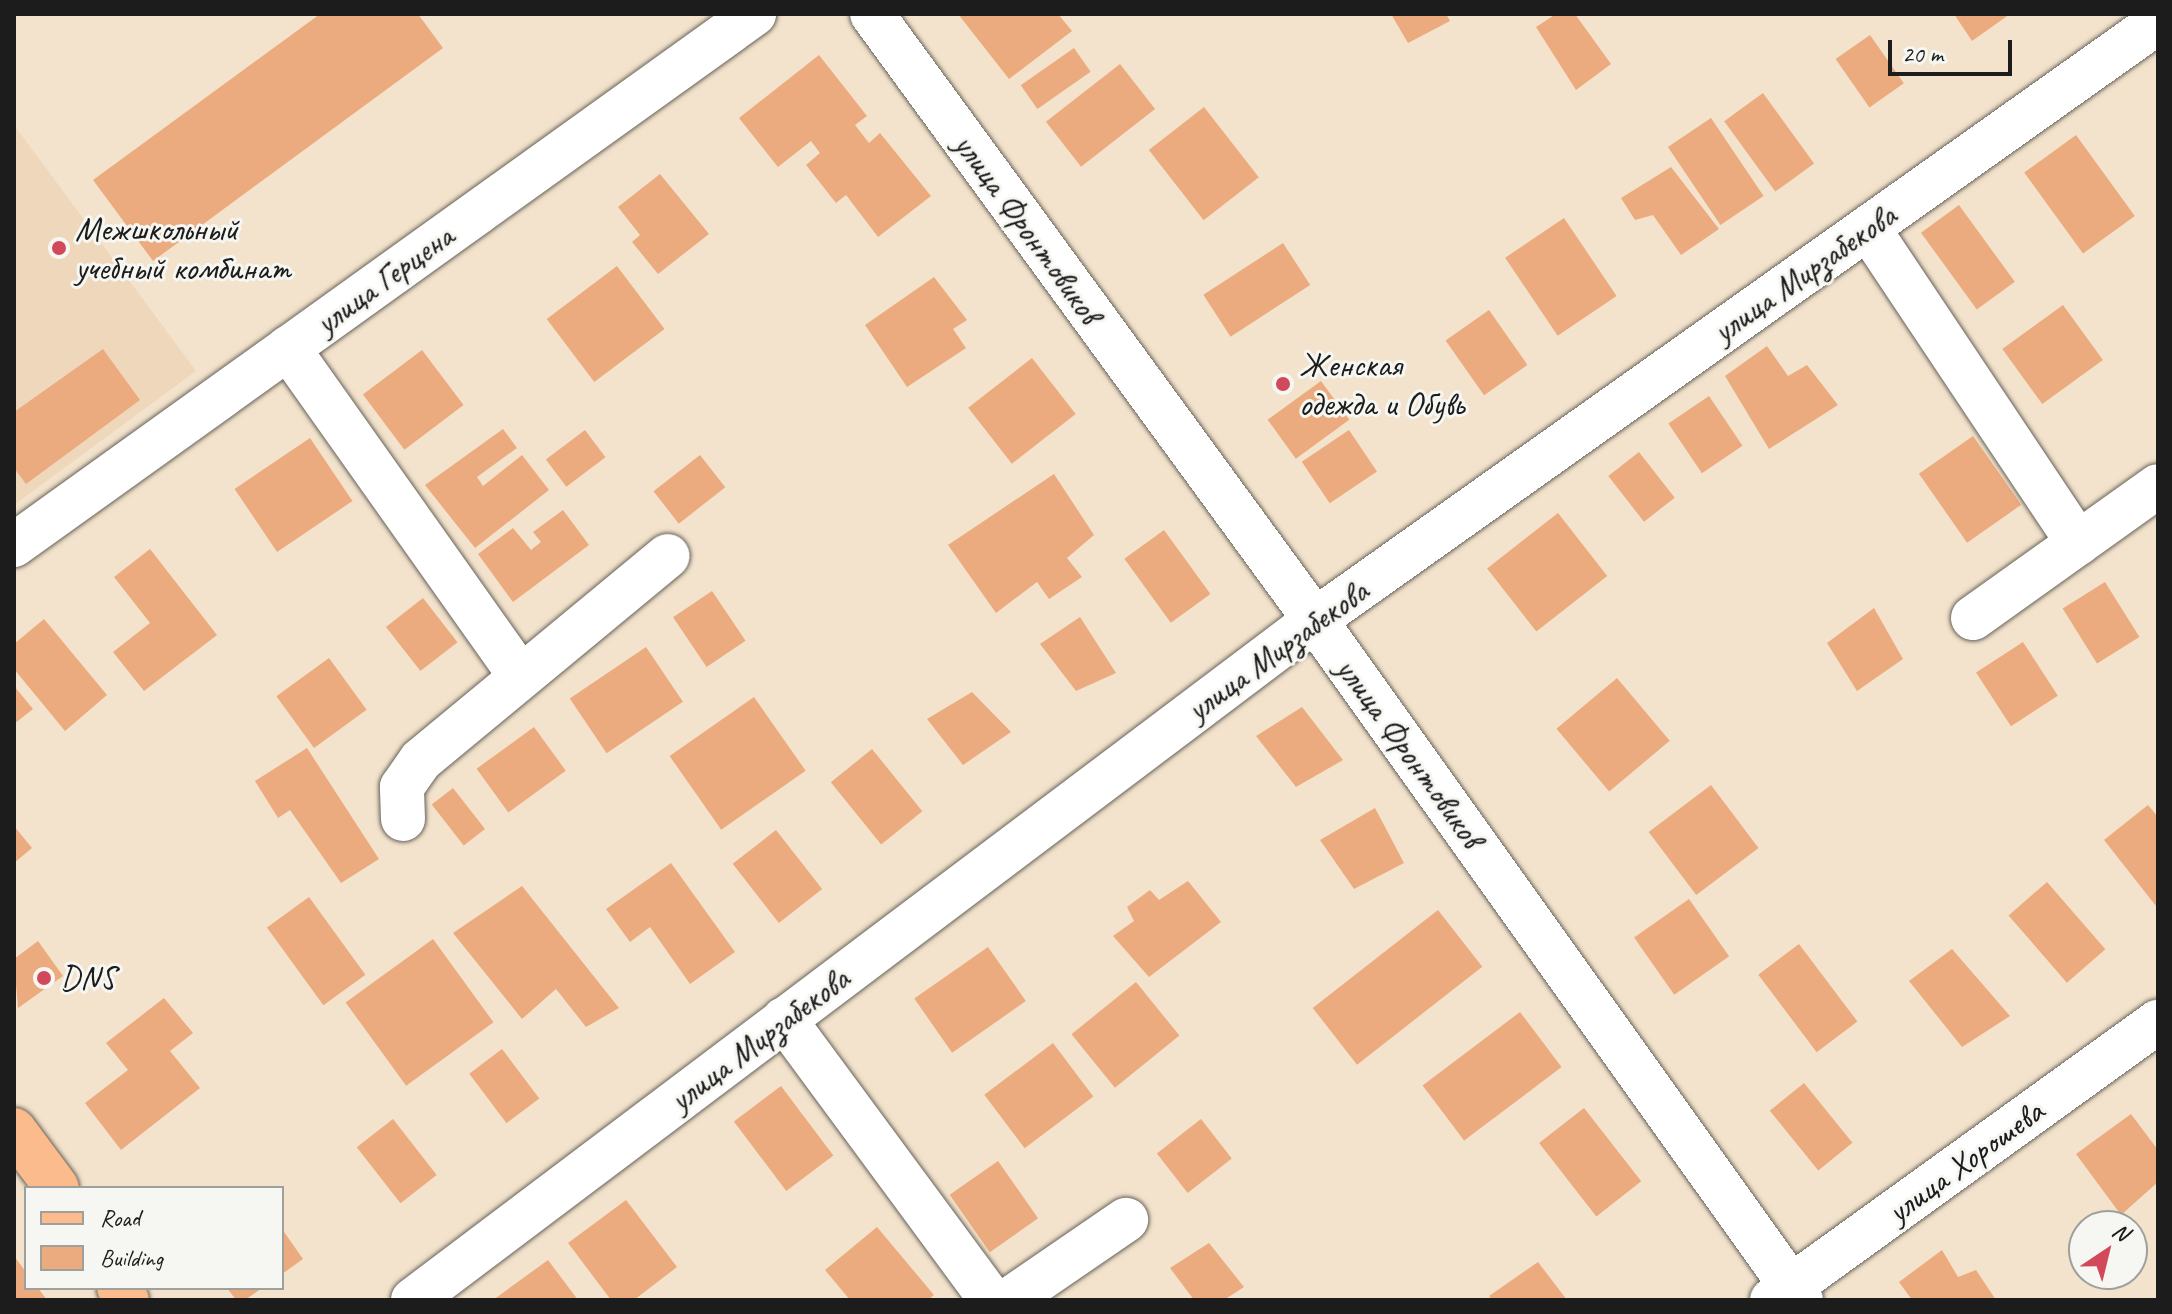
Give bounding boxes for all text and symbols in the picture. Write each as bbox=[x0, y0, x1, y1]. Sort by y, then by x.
scale bar bbox=[1892, 24, 2016, 74]
text: 20 m bbox=[1902, 39, 1943, 69]
street label: улица Фронтовиков bbox=[946, 126, 1110, 330]
street label: улица Мирзабекова bbox=[1704, 194, 1904, 352]
place label: Межшкольный учебный комбинат bbox=[75, 208, 291, 288]
street label: улица Герцена bbox=[307, 215, 461, 343]
marker: Межшкольный учебный комбинат bbox=[50, 239, 68, 257]
place label: Женская одежда и Обувь bbox=[1299, 344, 1463, 424]
marker: Женская одежда и Обувь bbox=[1274, 375, 1292, 393]
street label: улица Мирзабекова bbox=[1178, 570, 1376, 730]
street label: улица Фронтовиков bbox=[1328, 650, 1492, 854]
place label: DNS bbox=[60, 958, 115, 998]
street label: улица Мирзабекова bbox=[661, 958, 857, 1120]
marker: DNS bbox=[35, 969, 53, 987]
street label: улица Хорошева bbox=[1879, 1091, 2051, 1231]
legend bbox=[24, 1186, 284, 1290]
text: Road bbox=[100, 1203, 140, 1233]
north arrow bbox=[2068, 1210, 2148, 1290]
text: N bbox=[2107, 1217, 2134, 1247]
text: Building bbox=[100, 1243, 163, 1273]

